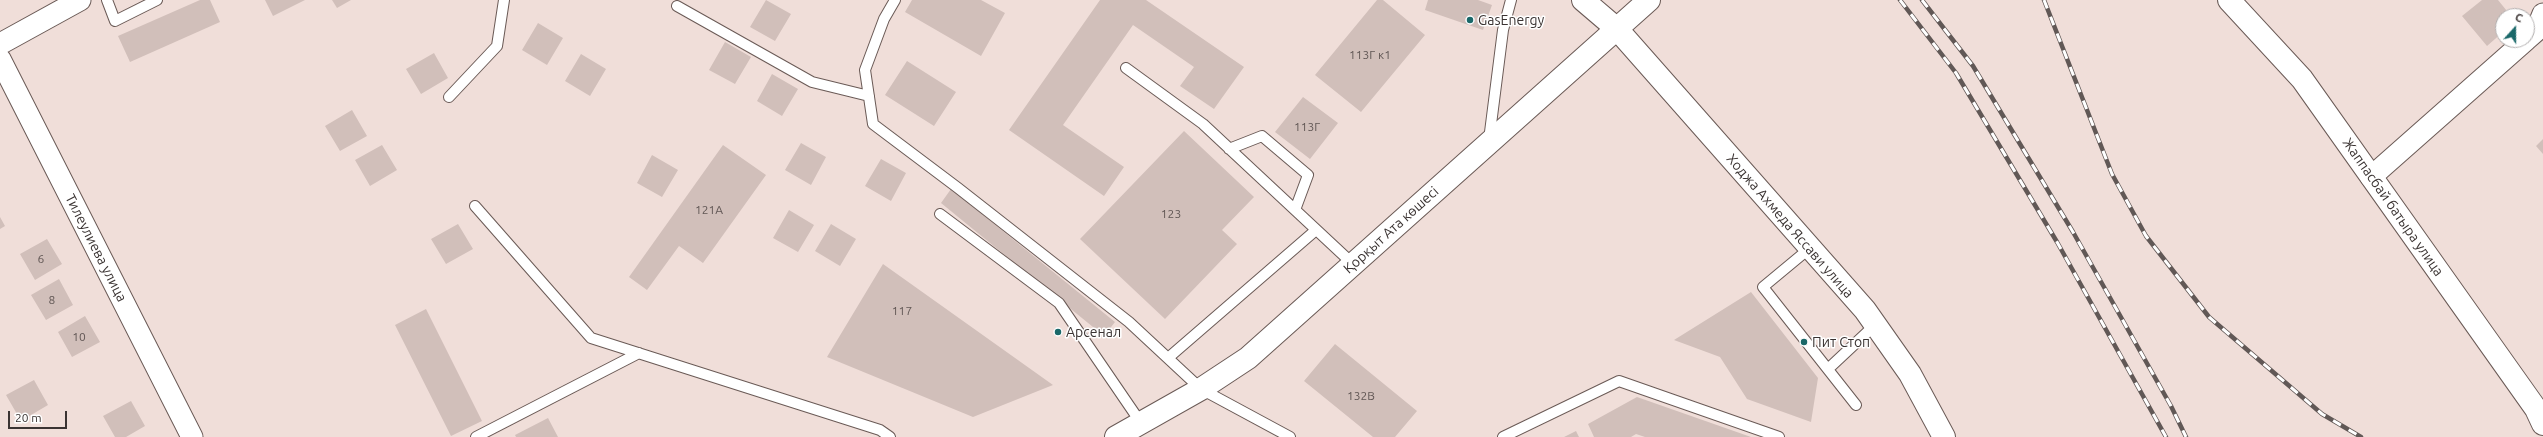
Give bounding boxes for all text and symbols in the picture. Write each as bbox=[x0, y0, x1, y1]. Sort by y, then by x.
north arrow bbox=[2495, 8, 2535, 48]
text: С bbox=[2514, 11, 2524, 25]
place label: GasEnergy bbox=[1478, 12, 1544, 28]
marker: GasEnergy bbox=[1465, 15, 1475, 25]
house number: 113Г к1 bbox=[1349, 48, 1391, 62]
house number: 113Г bbox=[1294, 120, 1320, 134]
street label: Жаппасбай батыра улица bbox=[2339, 135, 2447, 279]
street label: Ходжа Ахмеда Яссави улица bbox=[1723, 151, 1857, 301]
street label: Қорқыт Ата көшесі bbox=[1340, 183, 1442, 277]
street label: Тилеулиева улица bbox=[62, 191, 130, 305]
house number: 121А bbox=[695, 203, 723, 217]
house number: 123 bbox=[1161, 207, 1181, 221]
house number: 6 bbox=[38, 252, 44, 266]
house number: 8 bbox=[49, 293, 55, 307]
house number: 117 bbox=[892, 304, 912, 318]
place label: Арсенал bbox=[1066, 324, 1121, 340]
marker: Арсенал bbox=[1053, 327, 1063, 337]
house number: 10 bbox=[72, 330, 86, 344]
place label: Пит Стоп bbox=[1812, 334, 1870, 350]
marker: Пит Стоп bbox=[1799, 337, 1809, 347]
house number: 132В bbox=[1347, 389, 1375, 403]
scale bar bbox=[10, 403, 69, 429]
text: 20 m bbox=[15, 411, 42, 424]

